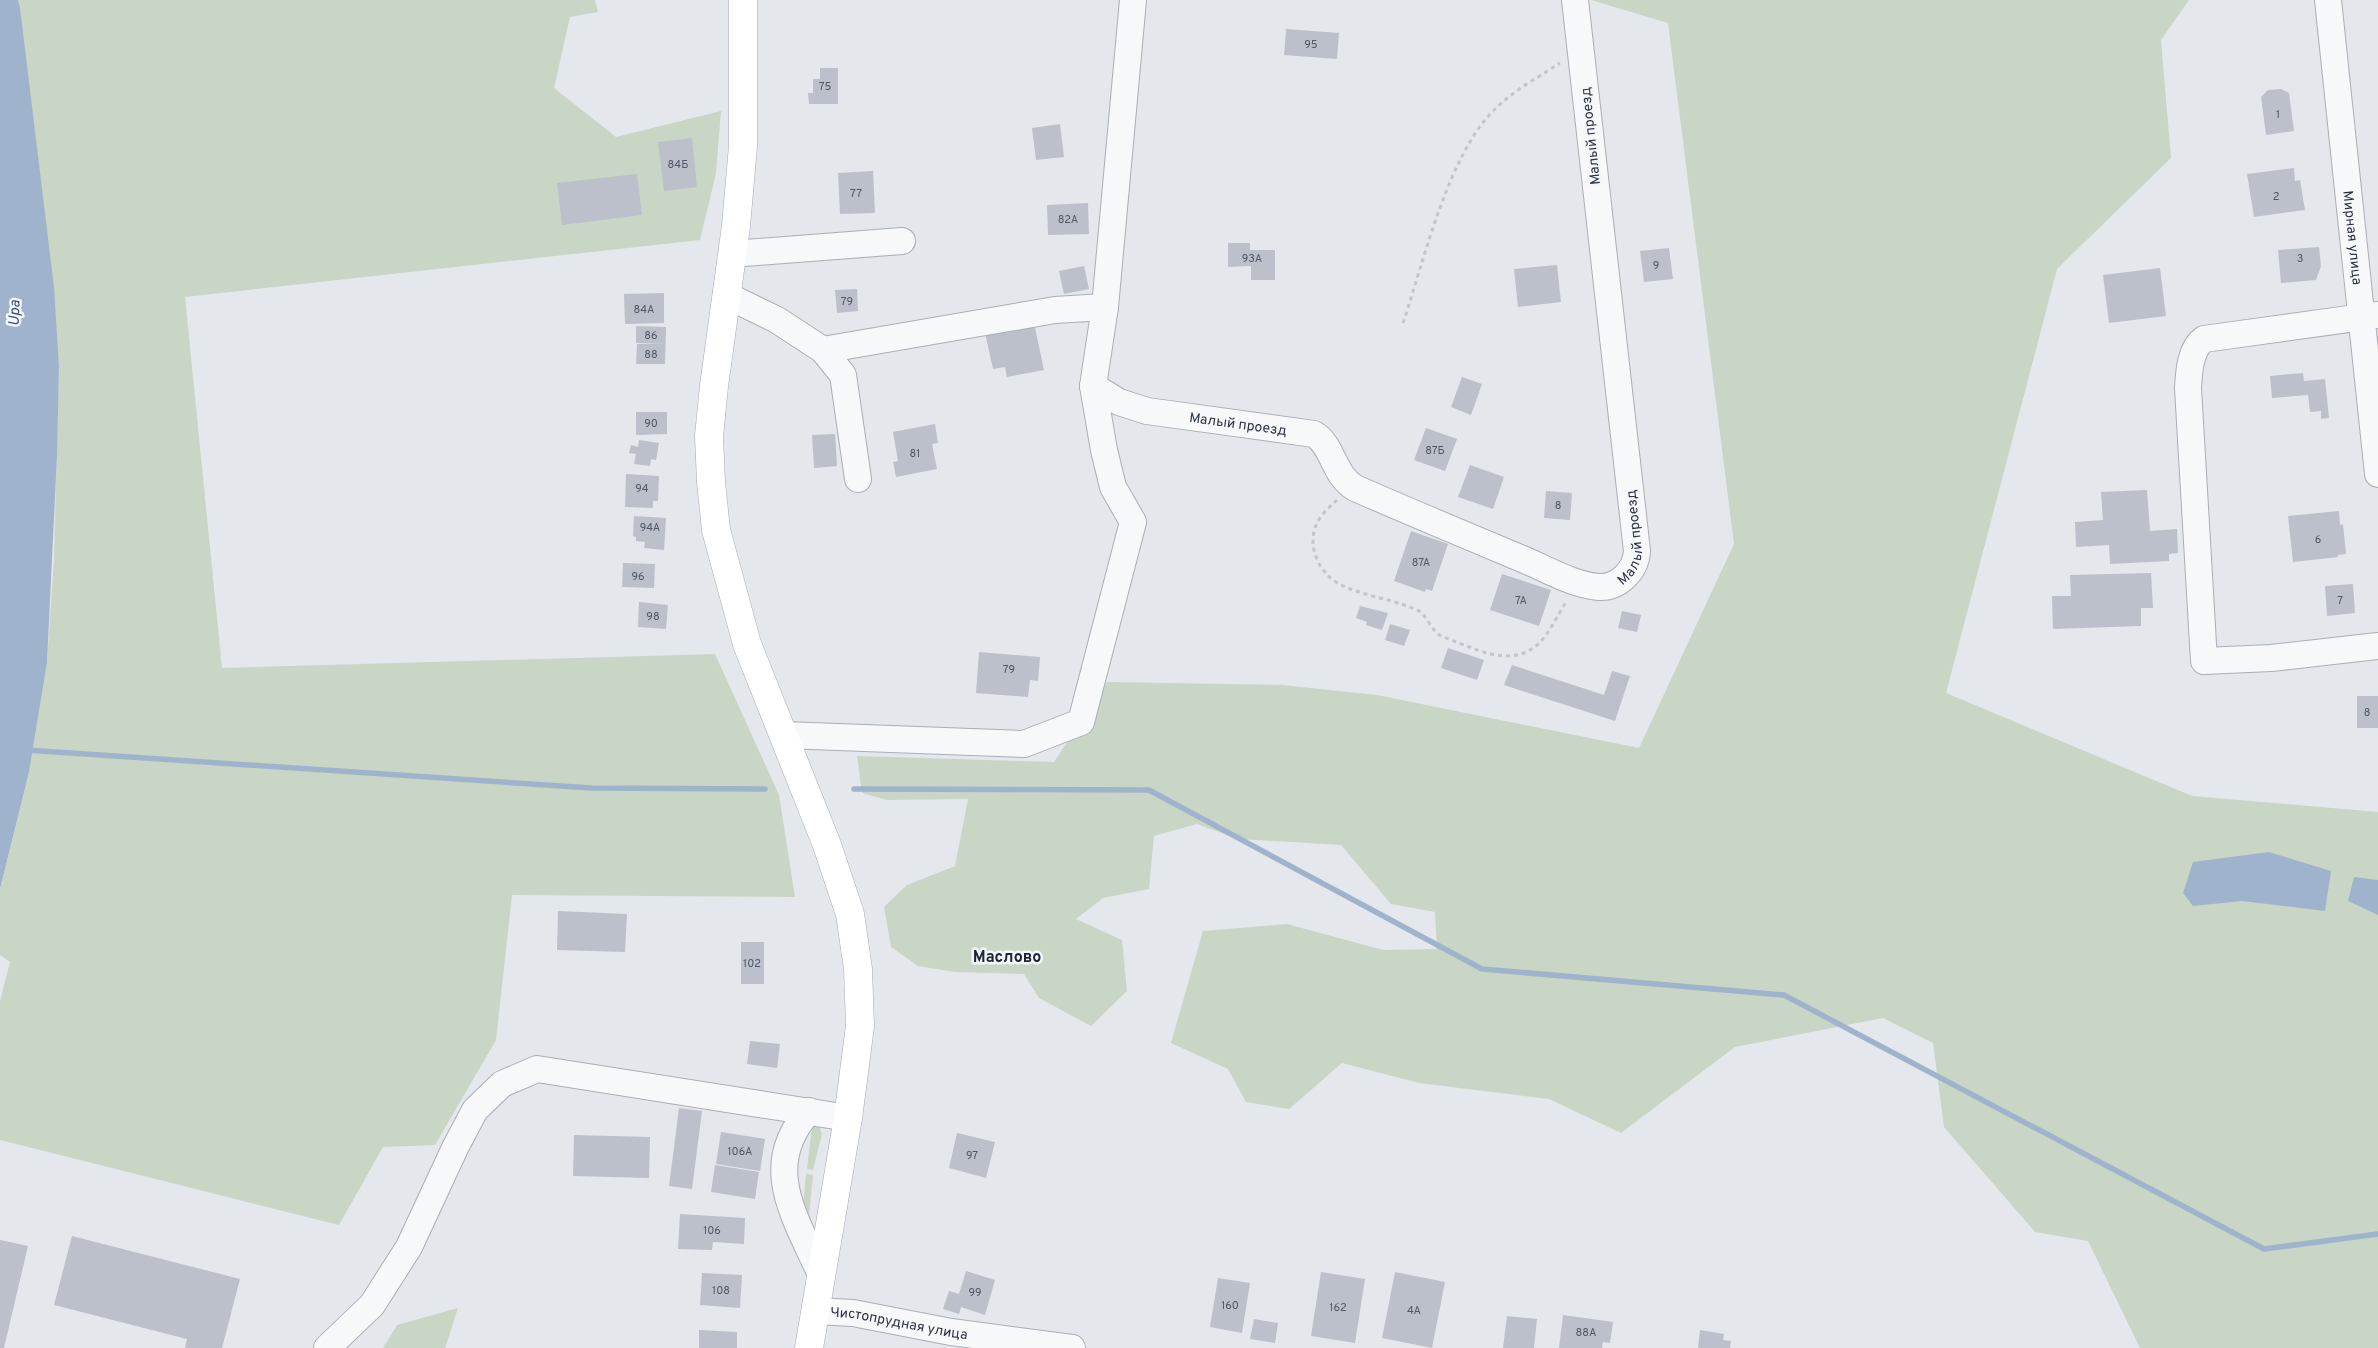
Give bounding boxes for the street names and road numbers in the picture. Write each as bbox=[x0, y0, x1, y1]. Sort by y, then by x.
street label: Малый проезд bbox=[1578, 86, 1605, 186]
street label: Мирная улица bbox=[2338, 190, 2365, 286]
street label: Малый проезд bbox=[1188, 410, 1288, 440]
street label: Малый проезд bbox=[1614, 489, 1647, 589]
street label: Чистопрудная улица bbox=[830, 1305, 969, 1344]

